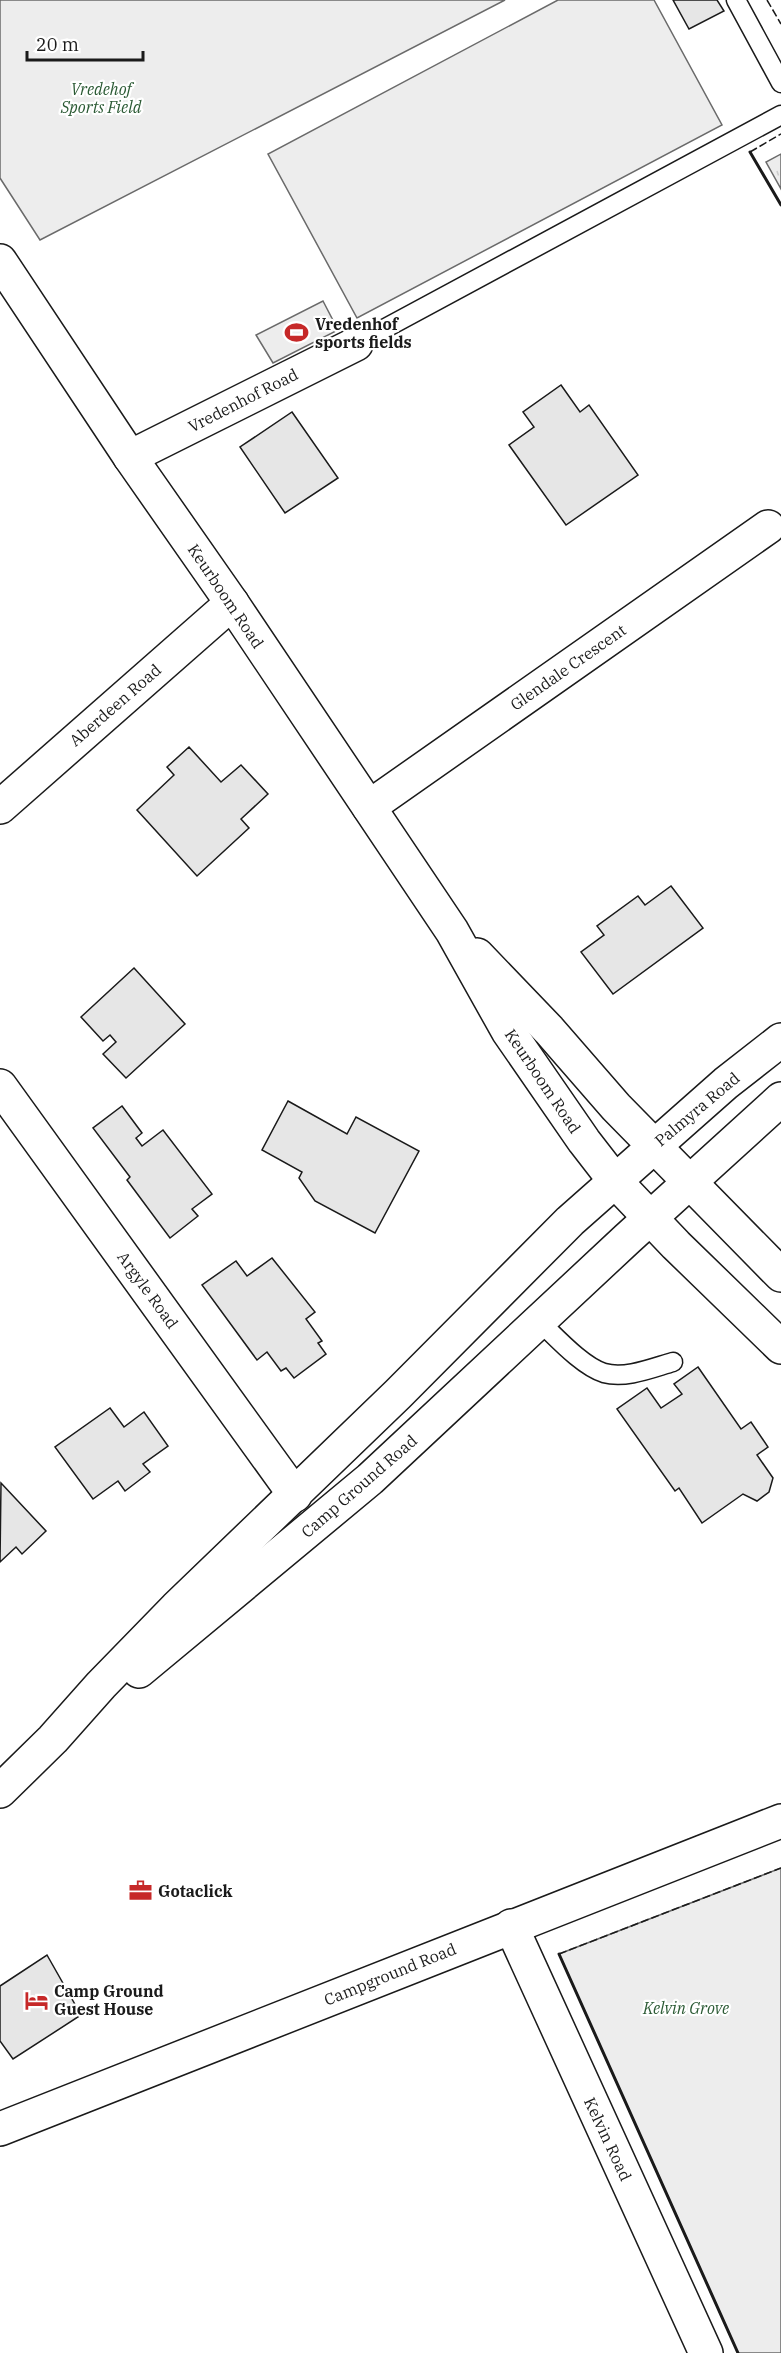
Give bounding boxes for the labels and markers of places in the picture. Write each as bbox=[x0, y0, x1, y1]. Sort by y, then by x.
place label: Vredenhof sports fields bbox=[315, 314, 412, 352]
sports icon: Vredenhof sports fields bbox=[284, 320, 310, 346]
office icon: Gotaclick bbox=[127, 1878, 153, 1904]
place label: Gotaclick bbox=[158, 1881, 233, 1901]
place label: Camp Ground Guest House bbox=[54, 1981, 164, 2019]
hotel icon: Camp Ground Guest House bbox=[23, 1987, 49, 2013]

